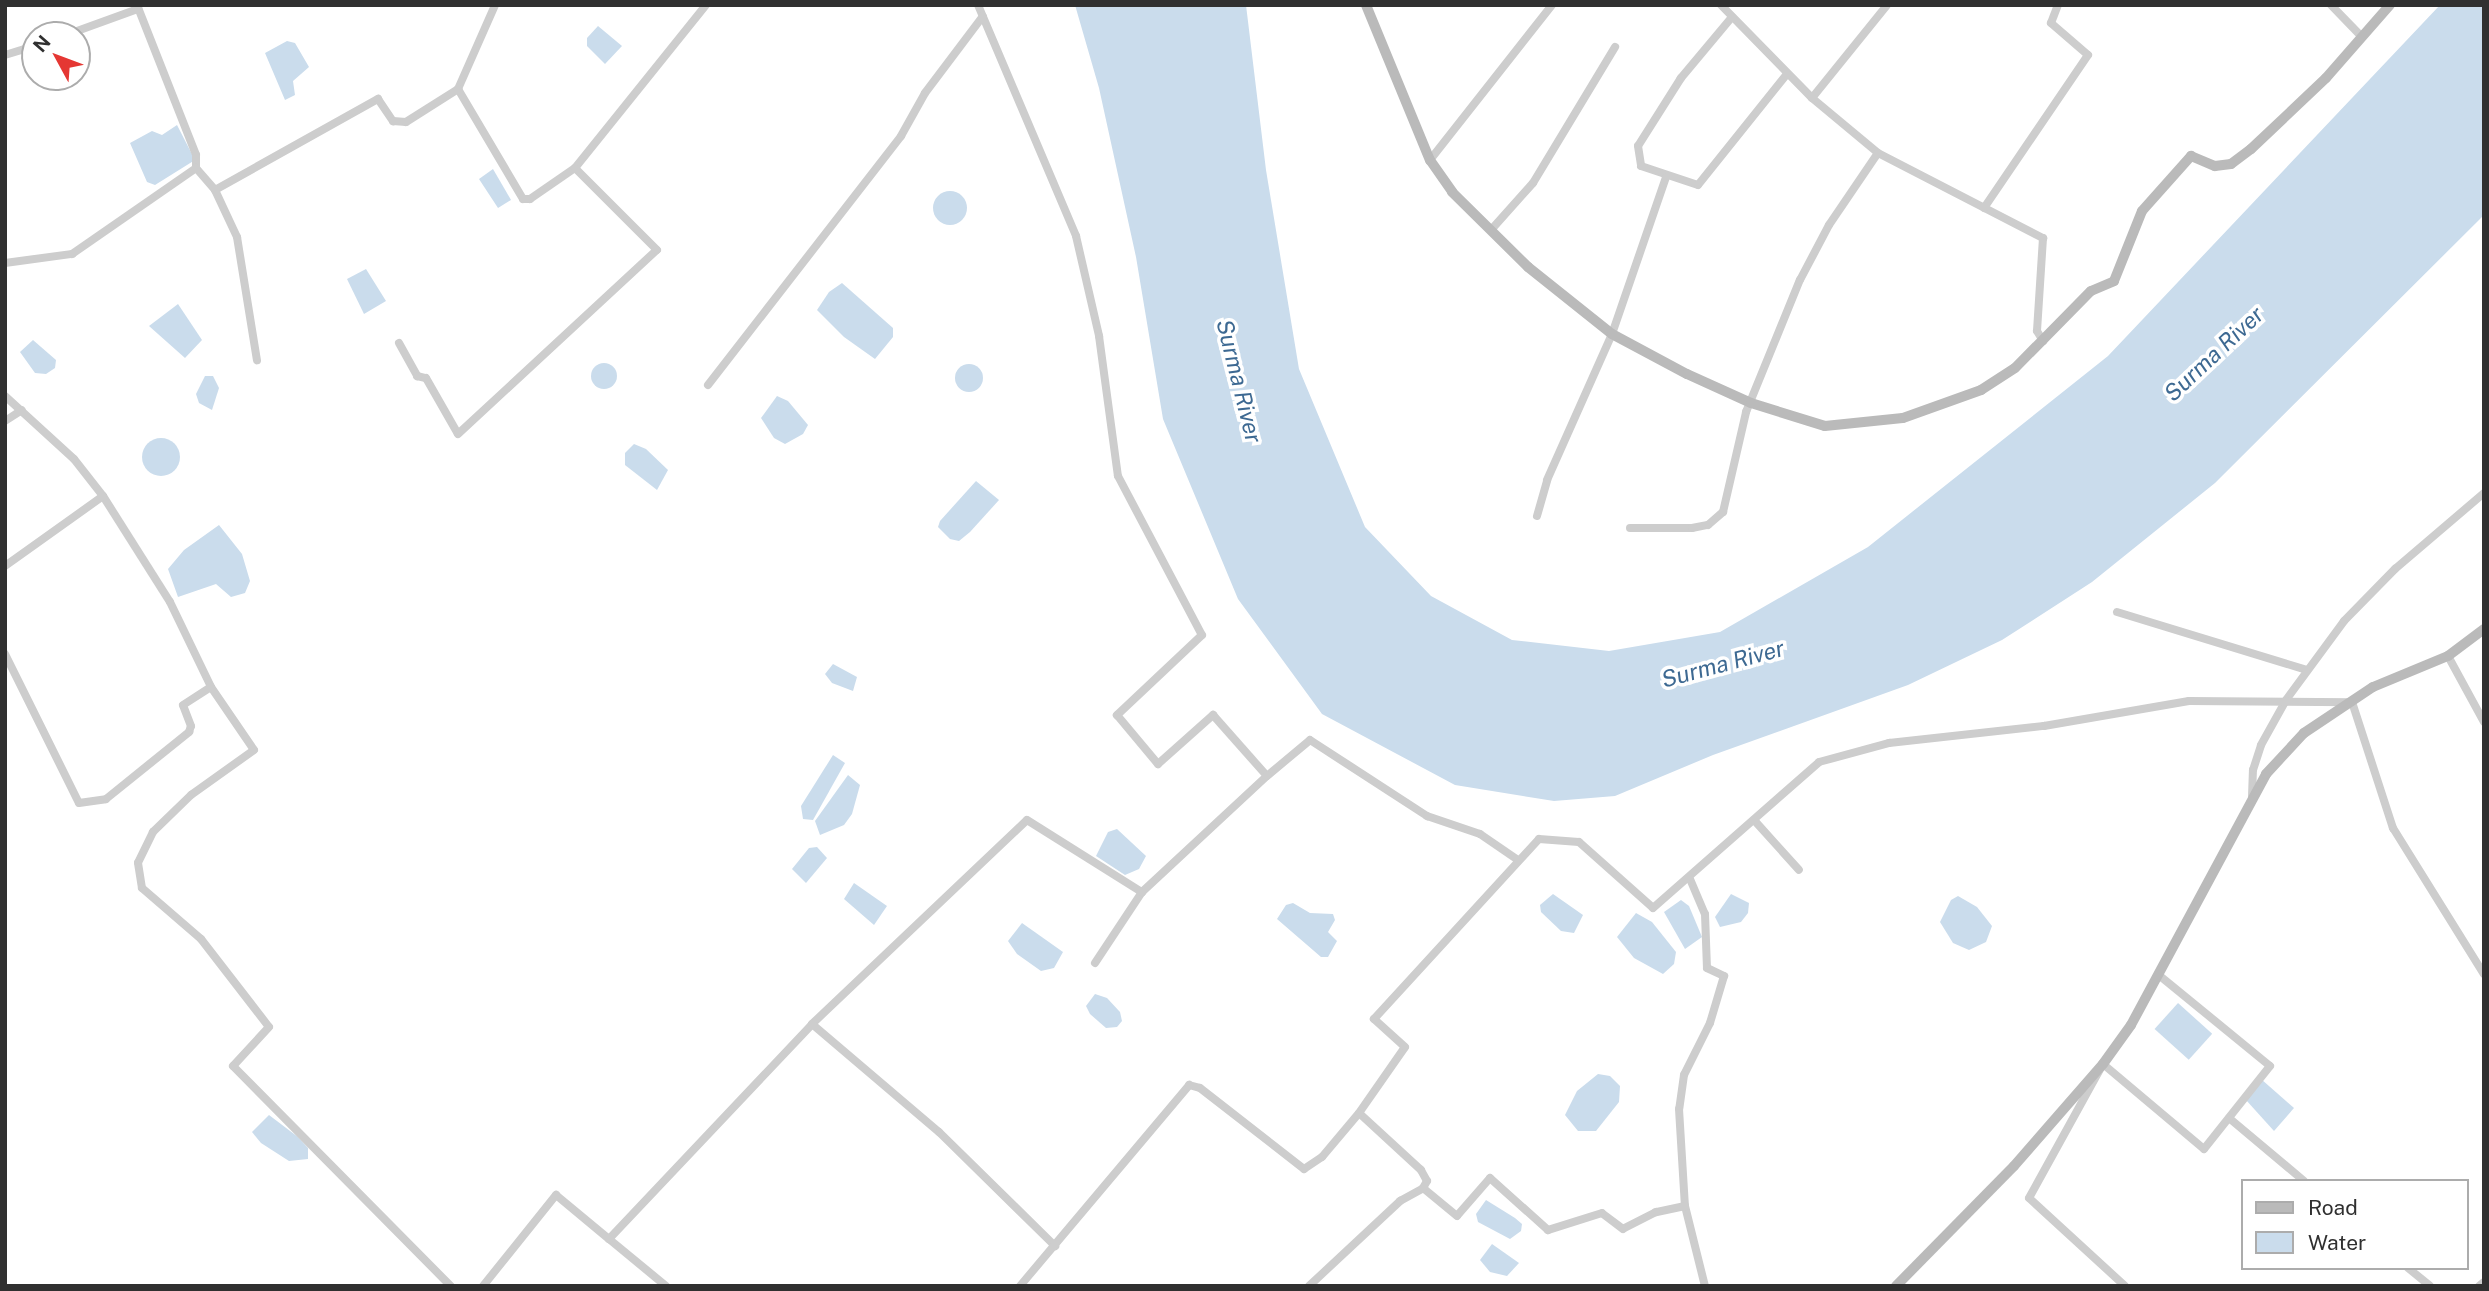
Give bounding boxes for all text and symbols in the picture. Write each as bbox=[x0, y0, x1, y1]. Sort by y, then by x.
north arrow bbox=[21, 21, 91, 91]
text: N bbox=[28, 31, 55, 56]
water label: Surma River bbox=[2158, 301, 2270, 407]
water label: Surma River bbox=[1210, 316, 1268, 446]
water label: Surma River bbox=[1658, 634, 1788, 694]
legend bbox=[2240, 1179, 2468, 1270]
text: Road bbox=[2308, 1195, 2358, 1220]
text: Water bbox=[2308, 1230, 2366, 1255]

